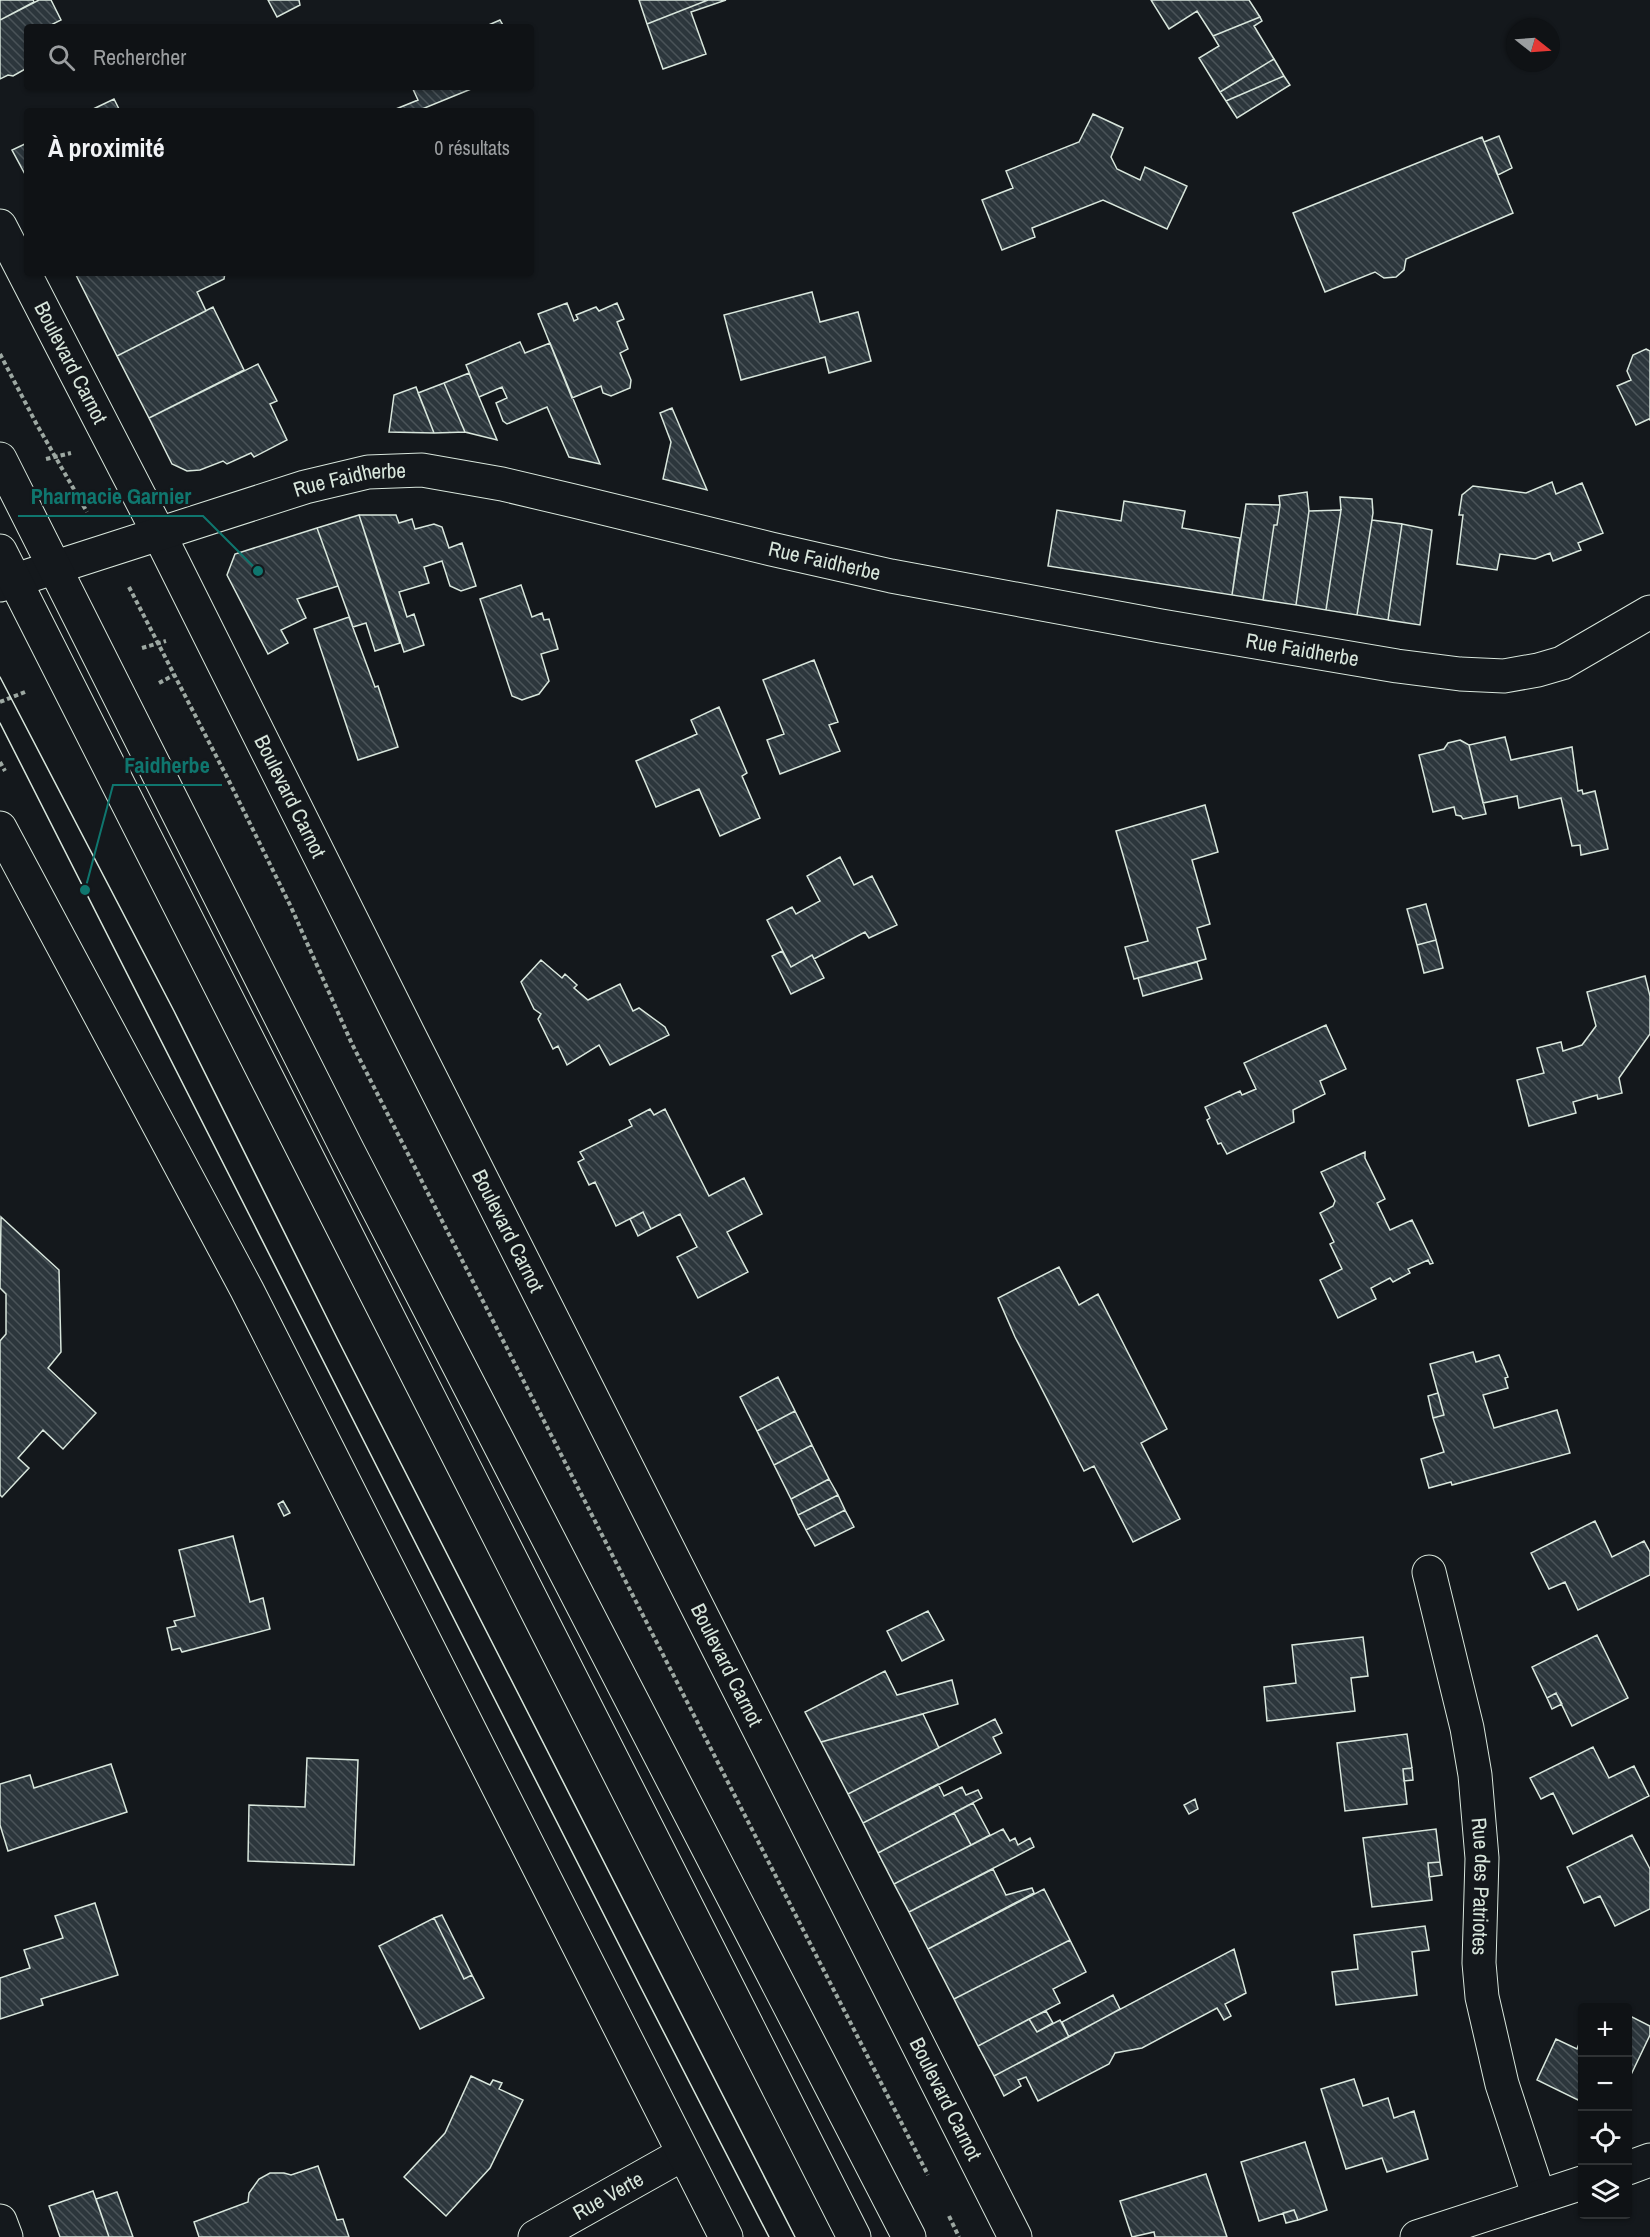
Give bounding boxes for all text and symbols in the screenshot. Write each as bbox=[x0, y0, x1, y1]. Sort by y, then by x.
north arrow bbox=[1506, 18, 1560, 72]
search box bbox=[24, 24, 534, 90]
icon: search bbox=[45, 41, 78, 74]
text: Rechercher bbox=[93, 42, 186, 72]
text: À proximité bbox=[48, 130, 165, 165]
text: 0 résultats bbox=[434, 134, 510, 161]
street label: Boulevard Carnot bbox=[27, 296, 115, 429]
street label: Rue Faidherbe bbox=[290, 456, 406, 504]
callout: Pharmacie Garnier bbox=[18, 476, 203, 516]
text: Pharmacie Garnier bbox=[31, 481, 191, 511]
street label: Rue Faidherbe bbox=[766, 534, 883, 587]
street label: Rue Faidherbe bbox=[1244, 626, 1361, 673]
street label: Boulevard Carnot bbox=[248, 730, 333, 863]
callout: Faidherbe bbox=[113, 745, 222, 785]
text: Faidherbe bbox=[124, 750, 210, 780]
street label: Boulevard Carnot bbox=[465, 1164, 551, 1297]
street label: Boulevard Carnot bbox=[684, 1598, 770, 1731]
street label: Rue des Patriotes bbox=[1465, 1816, 1497, 1956]
map controls bbox=[1578, 2003, 1632, 2219]
button: + bbox=[1578, 2003, 1632, 2057]
street label: Boulevard Carnot bbox=[903, 2032, 989, 2165]
button: − bbox=[1578, 2057, 1632, 2111]
button: locate bbox=[1578, 2111, 1632, 2165]
street label: Rue Verte bbox=[568, 2164, 649, 2227]
button: layers bbox=[1578, 2165, 1632, 2219]

